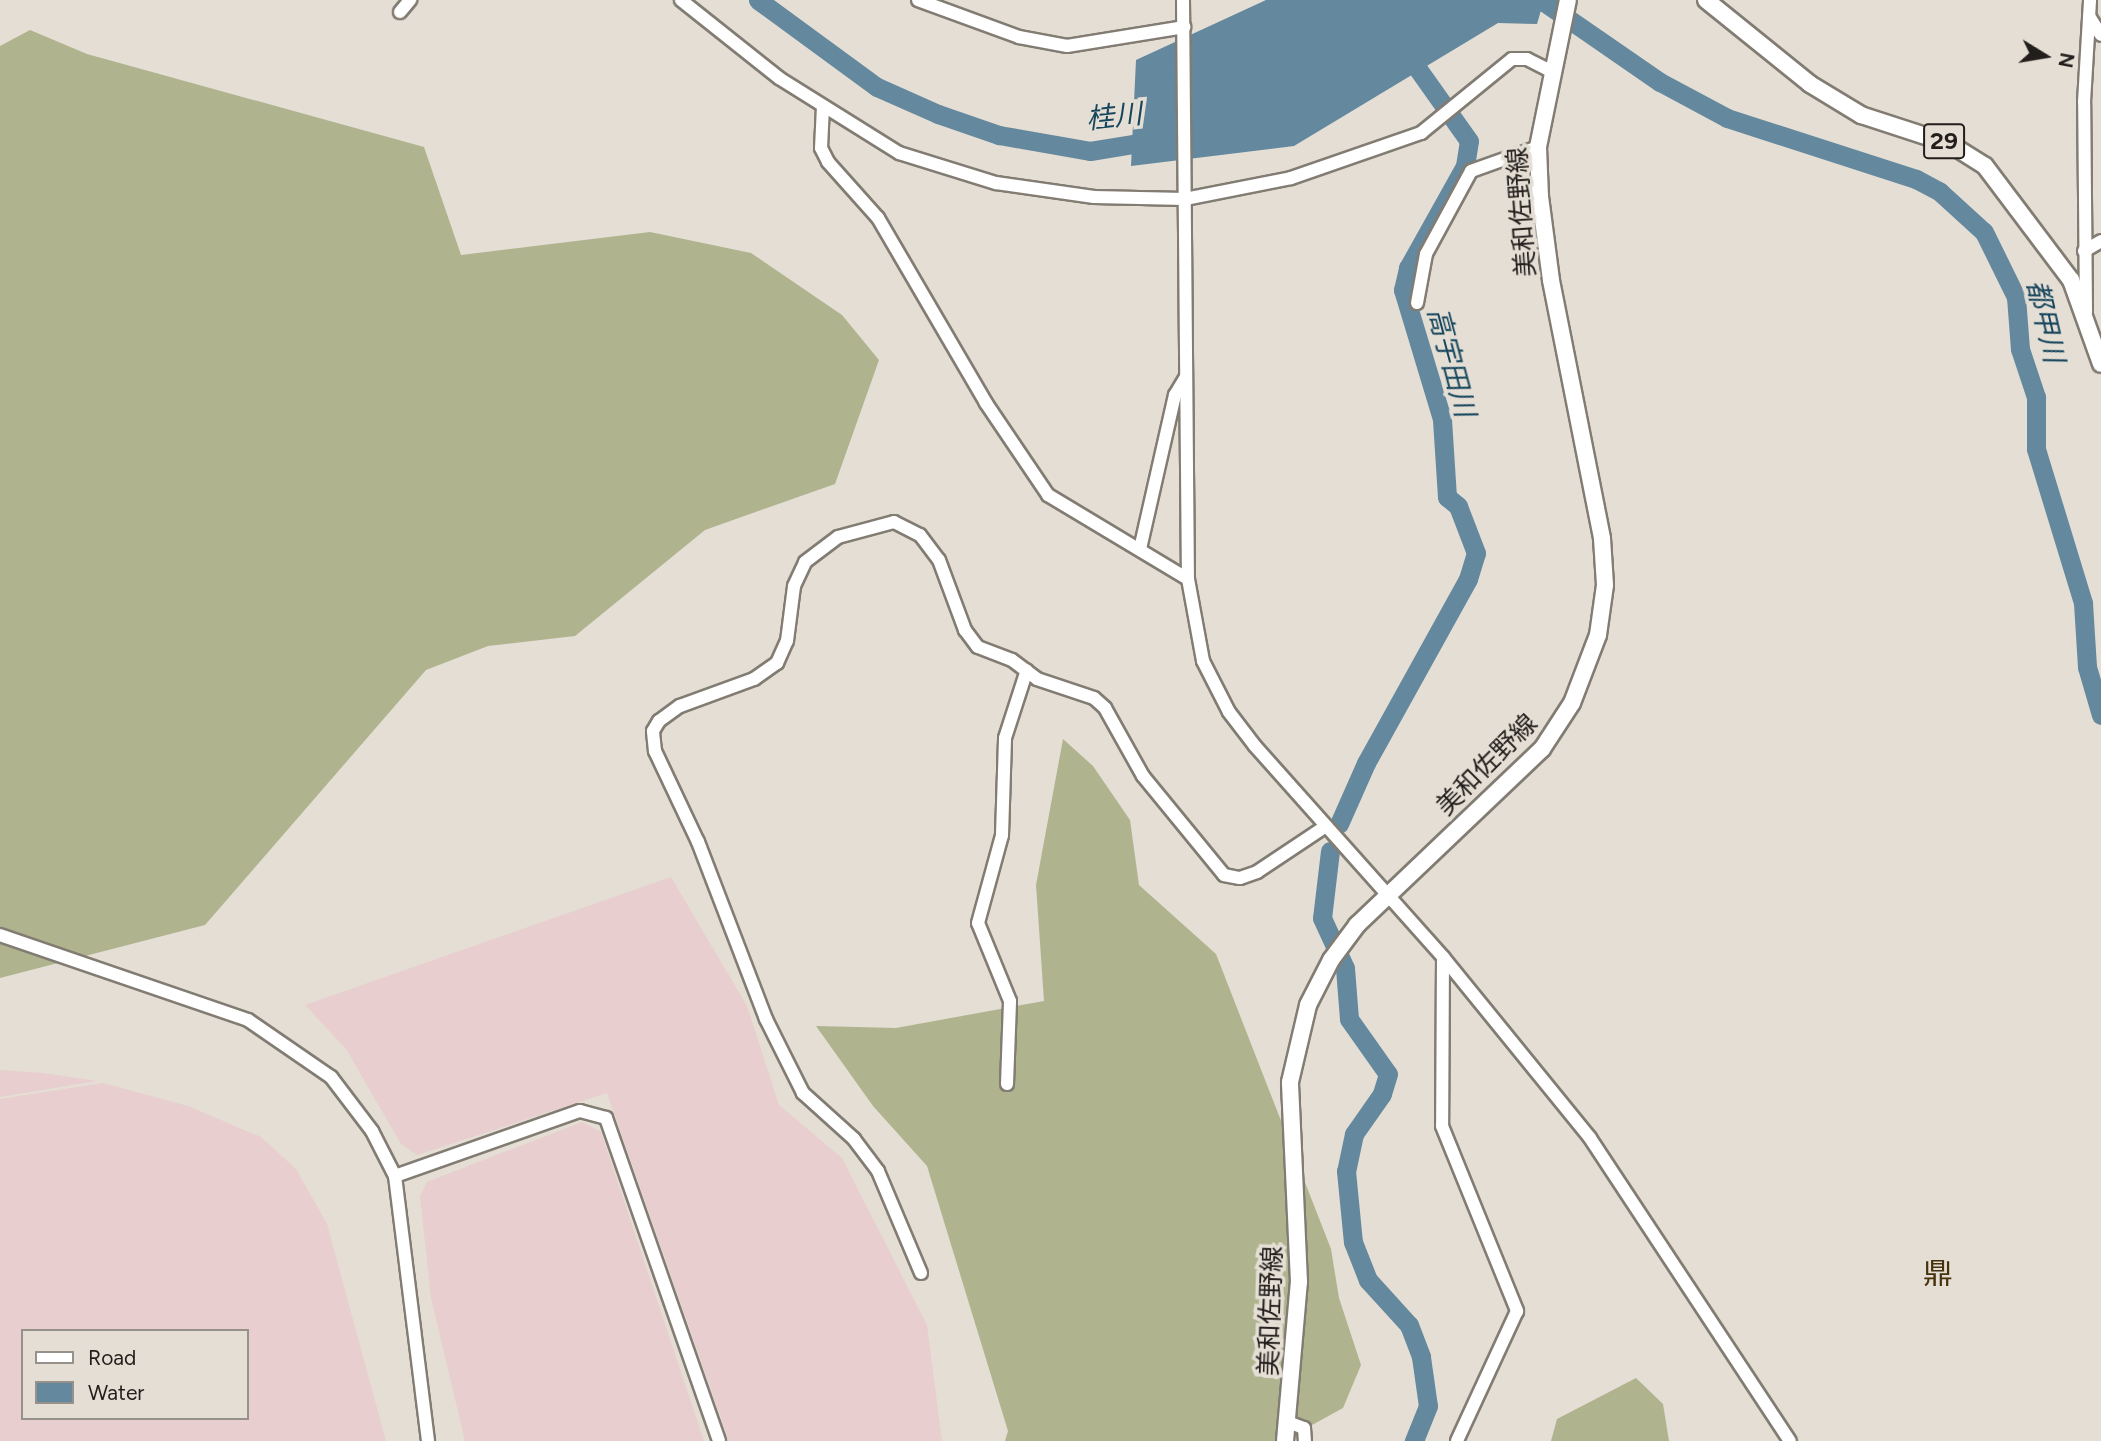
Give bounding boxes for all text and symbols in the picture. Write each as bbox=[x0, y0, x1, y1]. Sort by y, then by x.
north arrow bbox=[2010, 21, 2080, 91]
text: N bbox=[2053, 51, 2079, 70]
water label: 桂川 bbox=[1084, 96, 1144, 136]
road number: 29 bbox=[1923, 120, 1965, 162]
street label: 美和佐野線 bbox=[1502, 146, 1542, 278]
water label: 都甲川 bbox=[2020, 276, 2072, 366]
water label: 高宇田川 bbox=[1421, 304, 1483, 420]
street label: 美和佐野線 bbox=[1430, 708, 1544, 822]
street label: 美和佐野線 bbox=[1253, 1245, 1289, 1377]
district label: 鼎 bbox=[1923, 1256, 1953, 1292]
legend bbox=[21, 1329, 248, 1420]
text: Road bbox=[88, 1345, 136, 1370]
text: Water bbox=[88, 1380, 144, 1405]

